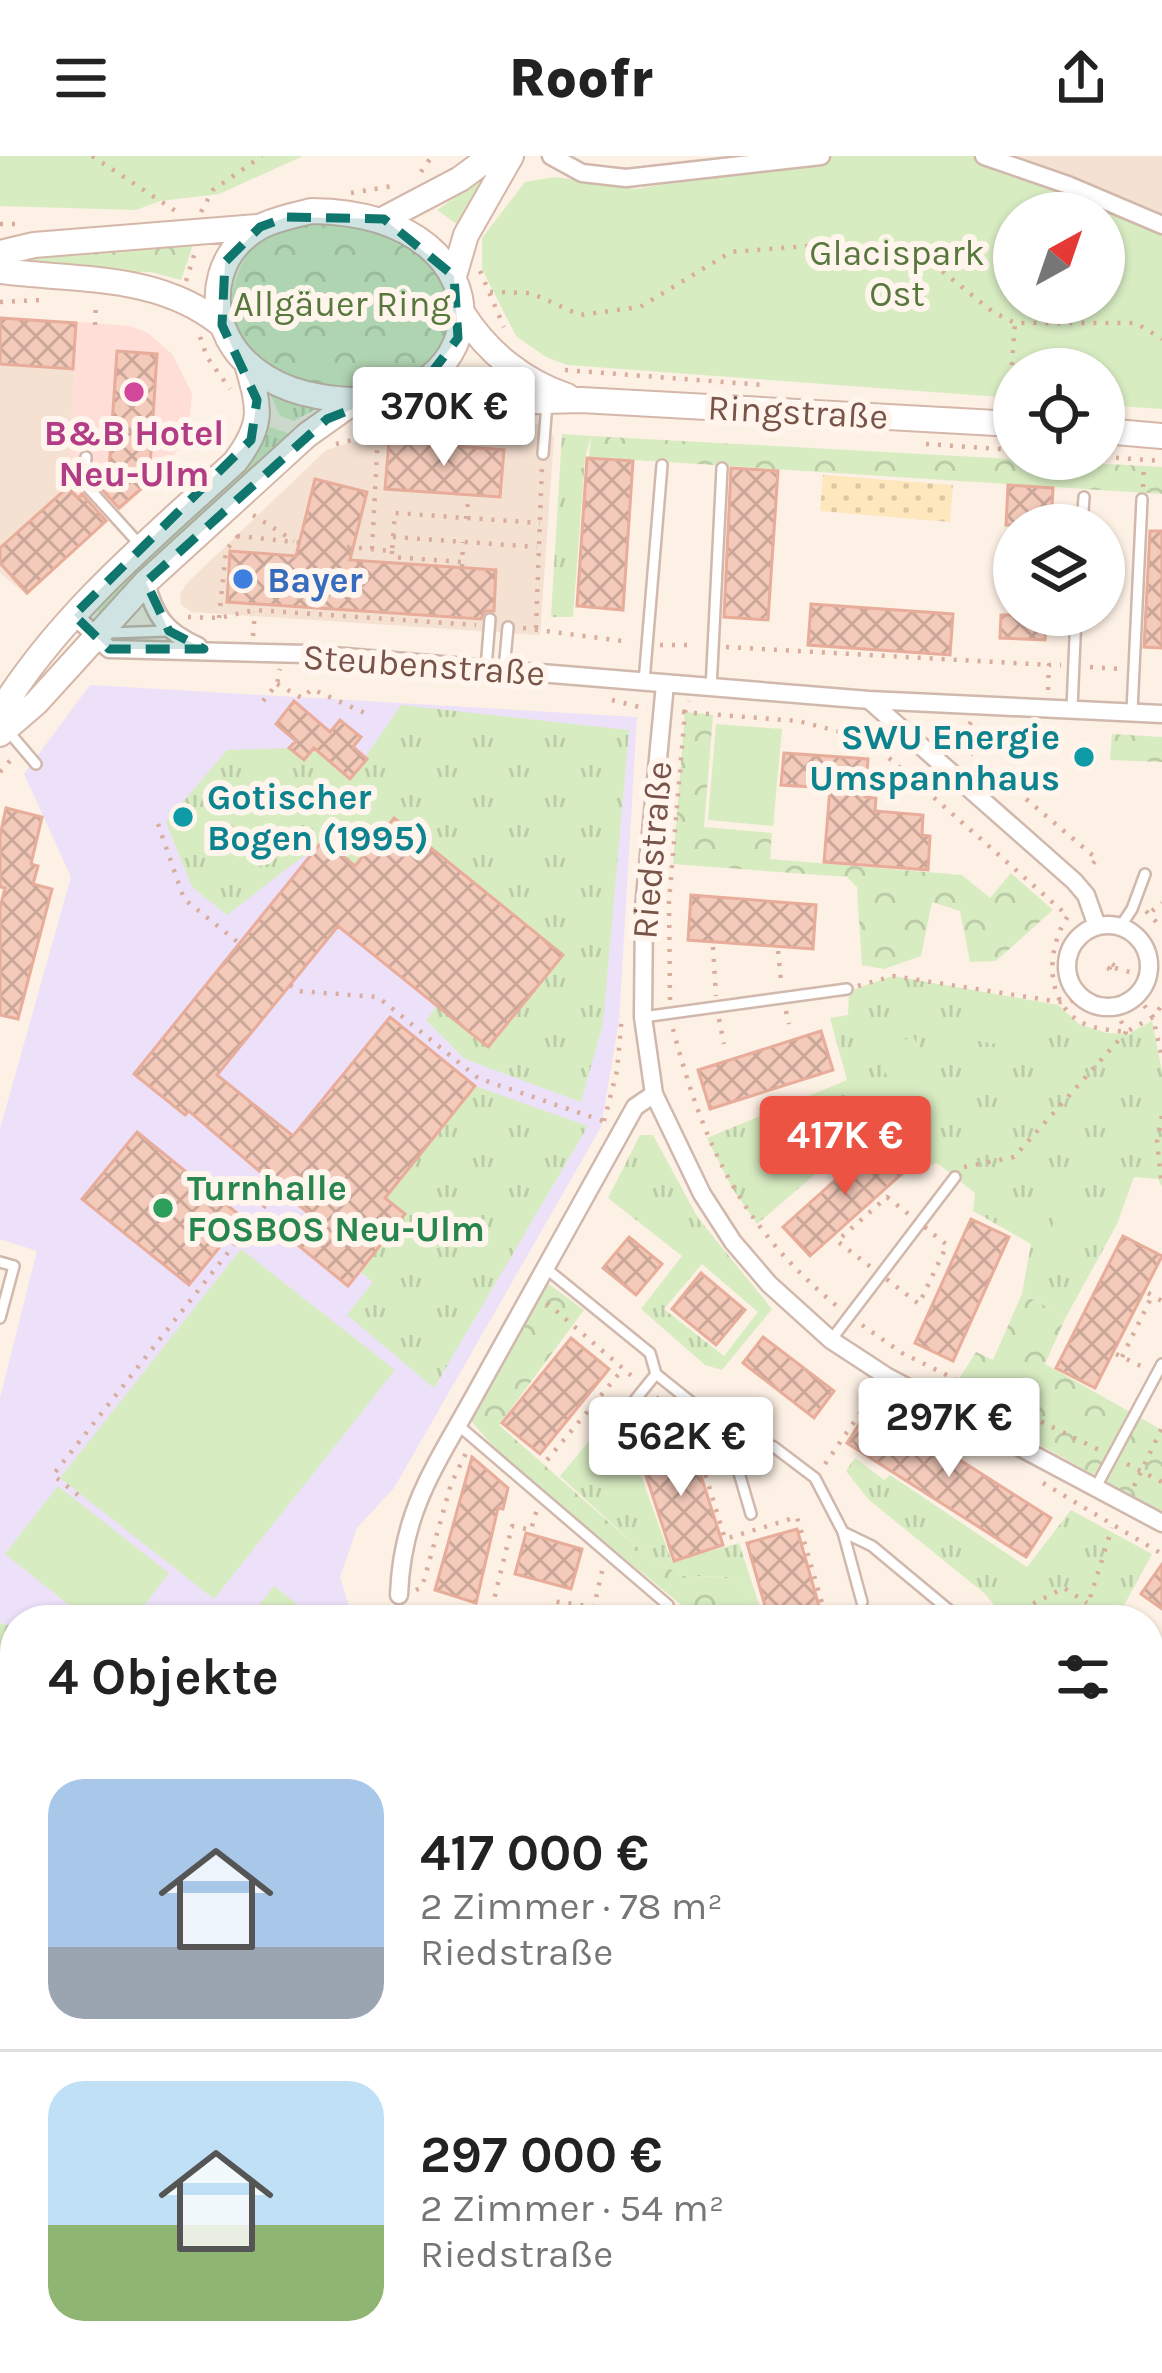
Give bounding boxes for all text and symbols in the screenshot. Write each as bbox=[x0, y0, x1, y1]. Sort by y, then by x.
icon: menu bbox=[48, 45, 114, 111]
icon: share bbox=[1048, 45, 1114, 111]
text: Roofr bbox=[509, 46, 653, 110]
north arrow bbox=[993, 192, 1125, 324]
map controls bbox=[993, 192, 1125, 636]
park label: Glacispark Ost bbox=[809, 232, 985, 315]
park label: Allgäuer Ring bbox=[233, 283, 451, 325]
button: locate bbox=[993, 348, 1125, 480]
pin: 370K € bbox=[346, 367, 542, 469]
marker: B&B Hotel Neu-Ulm bbox=[121, 379, 147, 405]
text: 370K € bbox=[380, 383, 508, 429]
street label: Ringstraße bbox=[707, 386, 889, 438]
place label: B&B Hotel Neu-Ulm bbox=[44, 412, 224, 495]
button: layers bbox=[993, 504, 1125, 636]
place label: Bayer bbox=[267, 559, 363, 602]
marker: Bayer bbox=[230, 566, 256, 592]
street label: Steubenstraße bbox=[301, 636, 547, 694]
place label: SWU Energie Umspannhaus bbox=[809, 716, 1060, 799]
marker: SWU Energie Umspannhaus bbox=[1071, 744, 1097, 770]
street label: Riedstraße bbox=[623, 759, 681, 941]
place label: Gotischer Bogen (1995) bbox=[207, 776, 429, 860]
marker: Gotischer Bogen (1995) bbox=[170, 804, 196, 830]
pin: 417K € bbox=[747, 1096, 943, 1198]
text: 417K € bbox=[787, 1112, 903, 1158]
place label: Turnhalle FOSBOS Neu-Ulm bbox=[187, 1167, 485, 1250]
marker: Turnhalle FOSBOS Neu-Ulm bbox=[150, 1195, 176, 1221]
pin: 297K € bbox=[851, 1378, 1047, 1480]
text: 297K € bbox=[886, 1394, 1012, 1440]
pin: 562K € bbox=[583, 1397, 779, 1499]
text: 562K € bbox=[616, 1413, 746, 1459]
icon: filters bbox=[1050, 1644, 1116, 1710]
text: 4 Objekte bbox=[48, 1647, 279, 1707]
text: 417 000 € bbox=[420, 1823, 649, 1883]
icon: home bbox=[144, 1827, 288, 1971]
text: 2 Zimmer · 78 m² bbox=[420, 1883, 723, 1929]
text: Riedstraße bbox=[420, 1929, 613, 1975]
text: 297 000 € bbox=[420, 2125, 662, 2185]
icon: home bbox=[144, 2129, 288, 2273]
text: 2 Zimmer · 54 m² bbox=[420, 2185, 724, 2231]
text: Riedstraße bbox=[420, 2231, 613, 2277]

